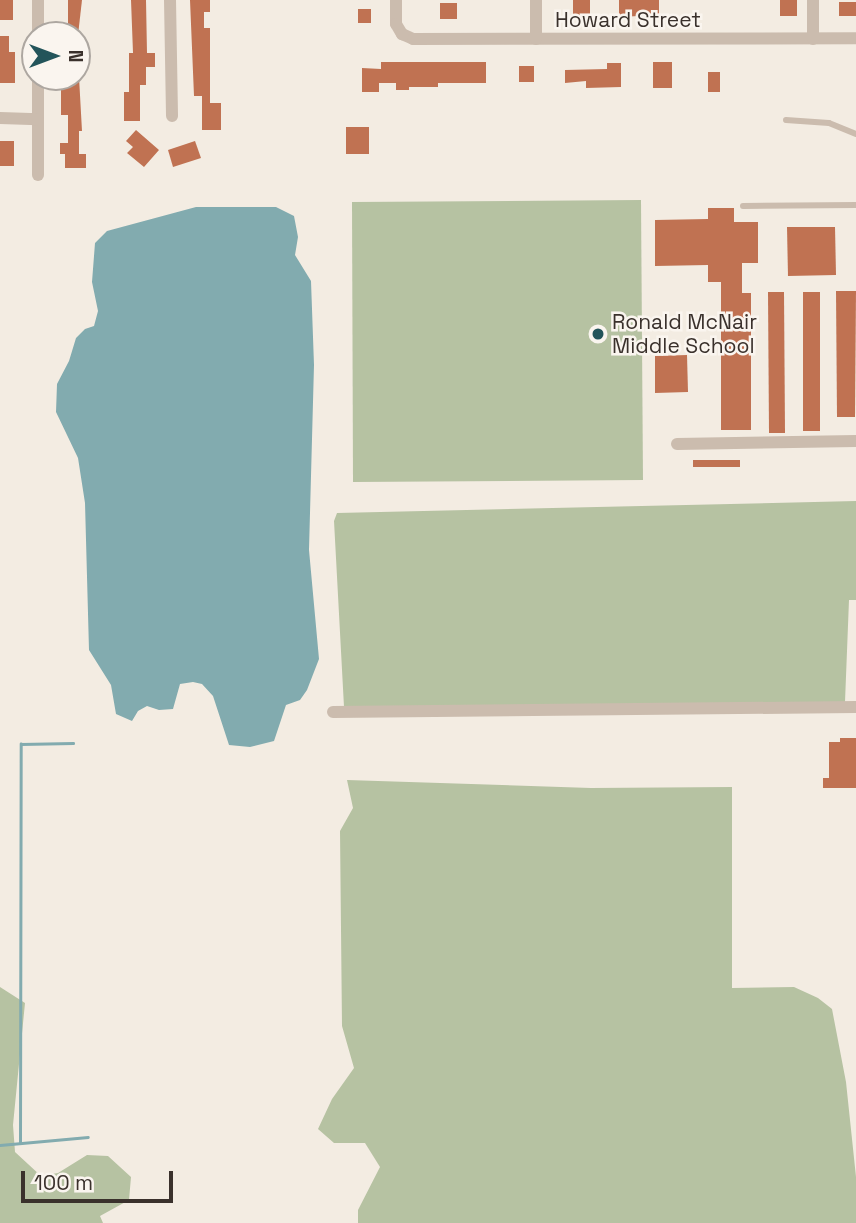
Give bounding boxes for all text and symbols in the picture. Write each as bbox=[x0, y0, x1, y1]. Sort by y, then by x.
street label: Howard Street bbox=[555, 7, 701, 33]
north arrow bbox=[21, 21, 91, 91]
text: N bbox=[63, 50, 88, 62]
place label: Ronald McNair Middle School bbox=[612, 309, 757, 359]
marker: Ronald McNair Middle School bbox=[590, 326, 606, 342]
scale bar bbox=[24, 1156, 177, 1200]
text: 100 m bbox=[34, 1169, 93, 1196]

